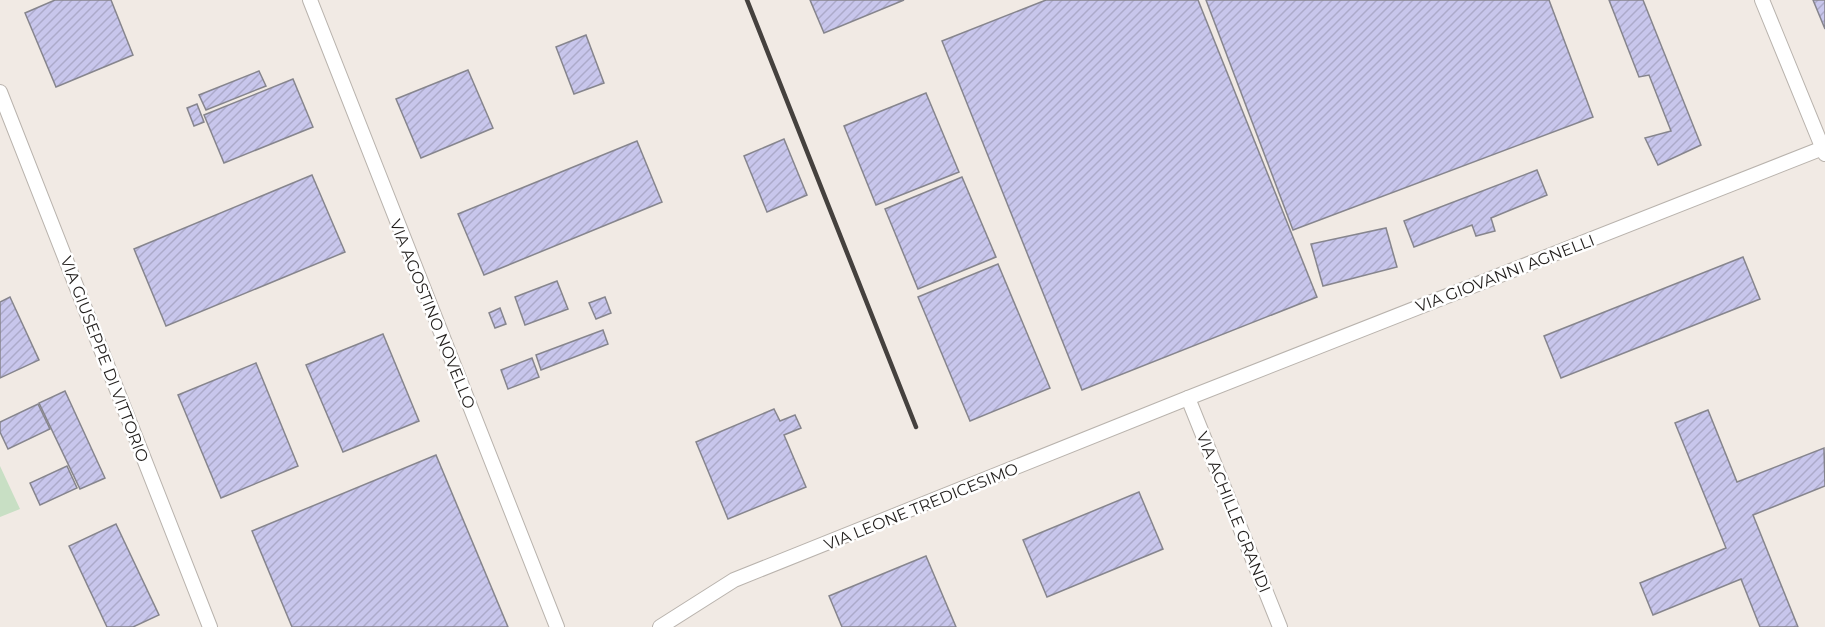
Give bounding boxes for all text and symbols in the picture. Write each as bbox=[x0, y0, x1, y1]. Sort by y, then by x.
street label: VIA AGOSTINO NOVELLO bbox=[386, 217, 479, 412]
street label: VIA GIOVANNI AGNELLI bbox=[1413, 231, 1597, 316]
street label: VIA GIUSEPPE DI VITTORIO bbox=[56, 254, 153, 465]
street label: VIA ACHILLE GRANDI bbox=[1192, 429, 1275, 596]
street label: VIA LEONE TREDICESIMO bbox=[821, 459, 1021, 554]

